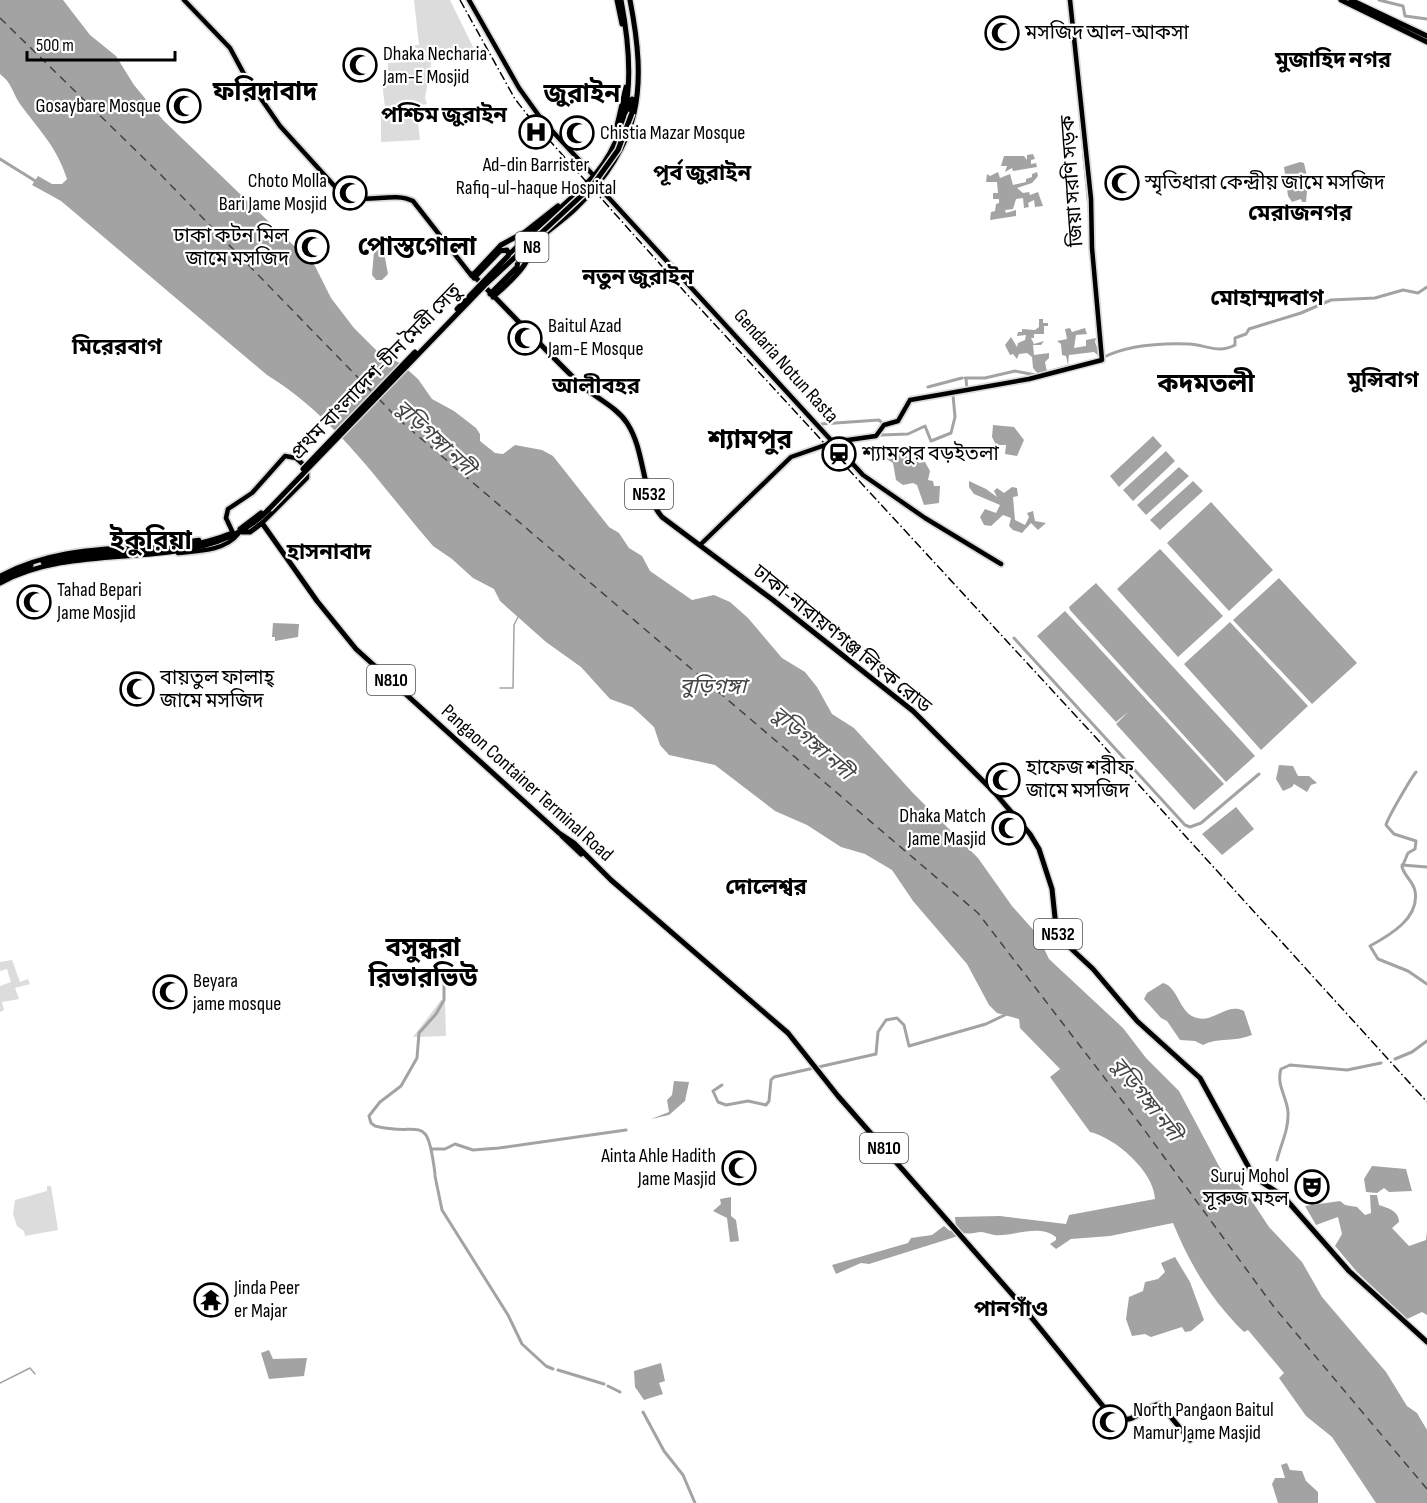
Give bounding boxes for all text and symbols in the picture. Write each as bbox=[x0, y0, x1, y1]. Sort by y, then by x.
mosque icon: মসজিদ আল-আকসা bbox=[984, 15, 1020, 51]
place label: মসজিদ আল-আকসা bbox=[1024, 20, 1189, 45]
scale bar bbox=[27, 24, 176, 62]
text: 500 m bbox=[36, 35, 74, 56]
place label: Dhaka Necharia Jam-E Mosjid bbox=[382, 42, 487, 89]
mosque icon: Dhaka Necharia Jam-E Mosjid bbox=[342, 47, 378, 83]
district label: মুজাহিদ নগর bbox=[1274, 47, 1392, 74]
district label: ফরিদাবাদ bbox=[212, 75, 318, 108]
district label: জুরাইন bbox=[542, 77, 621, 110]
mosque icon: Gosaybare Mosque bbox=[166, 88, 202, 124]
place label: Gosaybare Mosque bbox=[36, 94, 161, 118]
district label: পশ্চিম জুরাইন bbox=[381, 102, 507, 129]
hospital icon: Ad-din Barrister Rafiq-ul-haque Hospital bbox=[518, 114, 554, 150]
street label: জিয়া সরণি সড়ক bbox=[1054, 114, 1089, 249]
mosque icon: Chistia Mazar Mosque bbox=[559, 115, 595, 151]
place label: Chistia Mazar Mosque bbox=[600, 121, 745, 145]
place label: Ad-din Barrister Rafiq-ul-haque Hospital bbox=[456, 153, 616, 200]
district label: পূর্ব জুরাইন bbox=[653, 158, 751, 187]
mosque icon: স্মৃতিধারা কেন্দ্রীয় জামে মসজিদ bbox=[1104, 165, 1140, 201]
place label: Choto Molla Bari Jame Mosjid bbox=[219, 169, 327, 216]
place label: স্মৃতিধারা কেন্দ্রীয় জামে মসজিদ bbox=[1144, 170, 1386, 196]
mosque icon: Choto Molla Bari Jame Mosjid bbox=[332, 175, 368, 211]
district label: মেরাজনগর bbox=[1248, 200, 1353, 227]
place label: ঢাকা কটন মিল জামে মসজিদ bbox=[173, 223, 290, 271]
mosque icon: ঢাকা কটন মিল জামে মসজিদ bbox=[294, 229, 330, 265]
district label: পোস্তগোলা bbox=[358, 232, 477, 263]
road number: N8 bbox=[516, 232, 548, 262]
district label: নতুন জুরাইন bbox=[581, 264, 694, 291]
street label: প্রথম বাংলাদেশ-চীন মৈত্রী সেতু bbox=[285, 278, 467, 465]
district label: মোহাম্মদবাগ bbox=[1210, 285, 1324, 312]
street label: Gendaria Notun Rasta bbox=[728, 304, 844, 428]
place label: Baitul Azad Jam-E Mosque bbox=[547, 314, 644, 361]
mosque icon: Baitul Azad Jam-E Mosque bbox=[507, 320, 543, 356]
district label: মিরেরবাগ bbox=[71, 334, 163, 361]
district label: কদমতলী bbox=[1156, 367, 1255, 400]
district label: মুন্সিবাগ bbox=[1346, 367, 1419, 394]
district label: আলীবহর bbox=[551, 373, 641, 400]
water label: বুড়িগঙ্গা নদী bbox=[390, 394, 484, 484]
district label: শ্যামপুর bbox=[707, 425, 792, 456]
station icon: শ্যামপুর বড়ইতলা bbox=[821, 436, 857, 472]
place label: শ্যামপুর বড়ইতলা bbox=[861, 441, 1000, 466]
road number: N532 bbox=[625, 479, 673, 509]
district label: ইকুরিয়া bbox=[109, 524, 193, 557]
district label: হাসনাবাদ bbox=[286, 539, 372, 566]
street label: ঢাকা-নারায়ণগঞ্জ লিংক রোড bbox=[747, 558, 937, 719]
place label: Tahad Bepari Jame Mosjid bbox=[56, 578, 142, 625]
mosque icon: Tahad Bepari Jame Mosjid bbox=[16, 584, 52, 620]
road number: N810 bbox=[367, 665, 415, 695]
place label: বায়তুল ফালাহ্ জামে মসজিদ bbox=[159, 666, 275, 713]
mosque icon: বায়তুল ফালাহ্ জামে মসজিদ bbox=[119, 671, 155, 707]
water label: বুড়িগঙ্গা bbox=[680, 674, 751, 699]
street label: Pangaon Container Terminal Road bbox=[436, 699, 618, 867]
water label: বুড়িগঙ্গা নদী bbox=[766, 700, 862, 788]
place label: হাফেজ শরীফ জামে মসজিদ bbox=[1025, 755, 1134, 803]
mosque icon: হাফেজ শরীফ জামে মসজিদ bbox=[985, 762, 1021, 798]
place label: Dhaka Match Jame Masjid bbox=[899, 804, 986, 851]
mosque icon: Dhaka Match Jame Masjid bbox=[991, 810, 1027, 846]
district label: দোলেশ্বর bbox=[725, 874, 808, 901]
road number: N532 bbox=[1034, 919, 1082, 949]
district label: বসুন্ধরা রিভারভিউ bbox=[368, 933, 478, 994]
place label: Beyara jame mosque bbox=[192, 969, 281, 1016]
mosque icon: Beyara jame mosque bbox=[152, 974, 188, 1010]
water label: বুড়িগঙ্গা নদী bbox=[1105, 1051, 1190, 1150]
road number: N810 bbox=[860, 1133, 908, 1163]
place label: Ainta Ahle Hadith Jame Masjid bbox=[600, 1144, 716, 1191]
mosque icon: Ainta Ahle Hadith Jame Masjid bbox=[721, 1150, 757, 1186]
place label: Suruj Mohol সূরুজ মহল bbox=[1202, 1164, 1289, 1211]
theatre icon: Suruj Mohol সূরুজ মহল bbox=[1294, 1169, 1330, 1205]
place label: Jinda Peer er Majar bbox=[233, 1276, 300, 1323]
temple icon: Jinda Peer er Majar bbox=[193, 1282, 229, 1318]
district label: পানগাঁও bbox=[974, 1296, 1048, 1323]
place label: North Pangaon Baitul Mamur Jame Masjid bbox=[1133, 1398, 1274, 1445]
mosque icon: North Pangaon Baitul Mamur Jame Masjid bbox=[1092, 1404, 1128, 1440]

